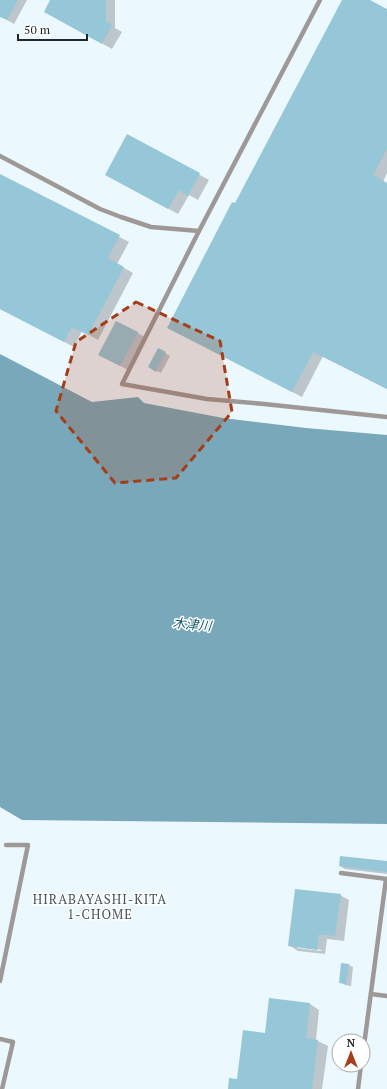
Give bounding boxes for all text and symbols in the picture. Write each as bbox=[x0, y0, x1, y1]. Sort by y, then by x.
scale bar bbox=[18, 16, 87, 42]
text: 50 m bbox=[24, 22, 51, 37]
water label: 木津川 bbox=[172, 613, 214, 635]
district label: HIRABAYASHI-KITA 1-CHOME bbox=[33, 890, 167, 923]
north arrow bbox=[331, 1033, 371, 1073]
text: N bbox=[347, 1036, 356, 1050]

